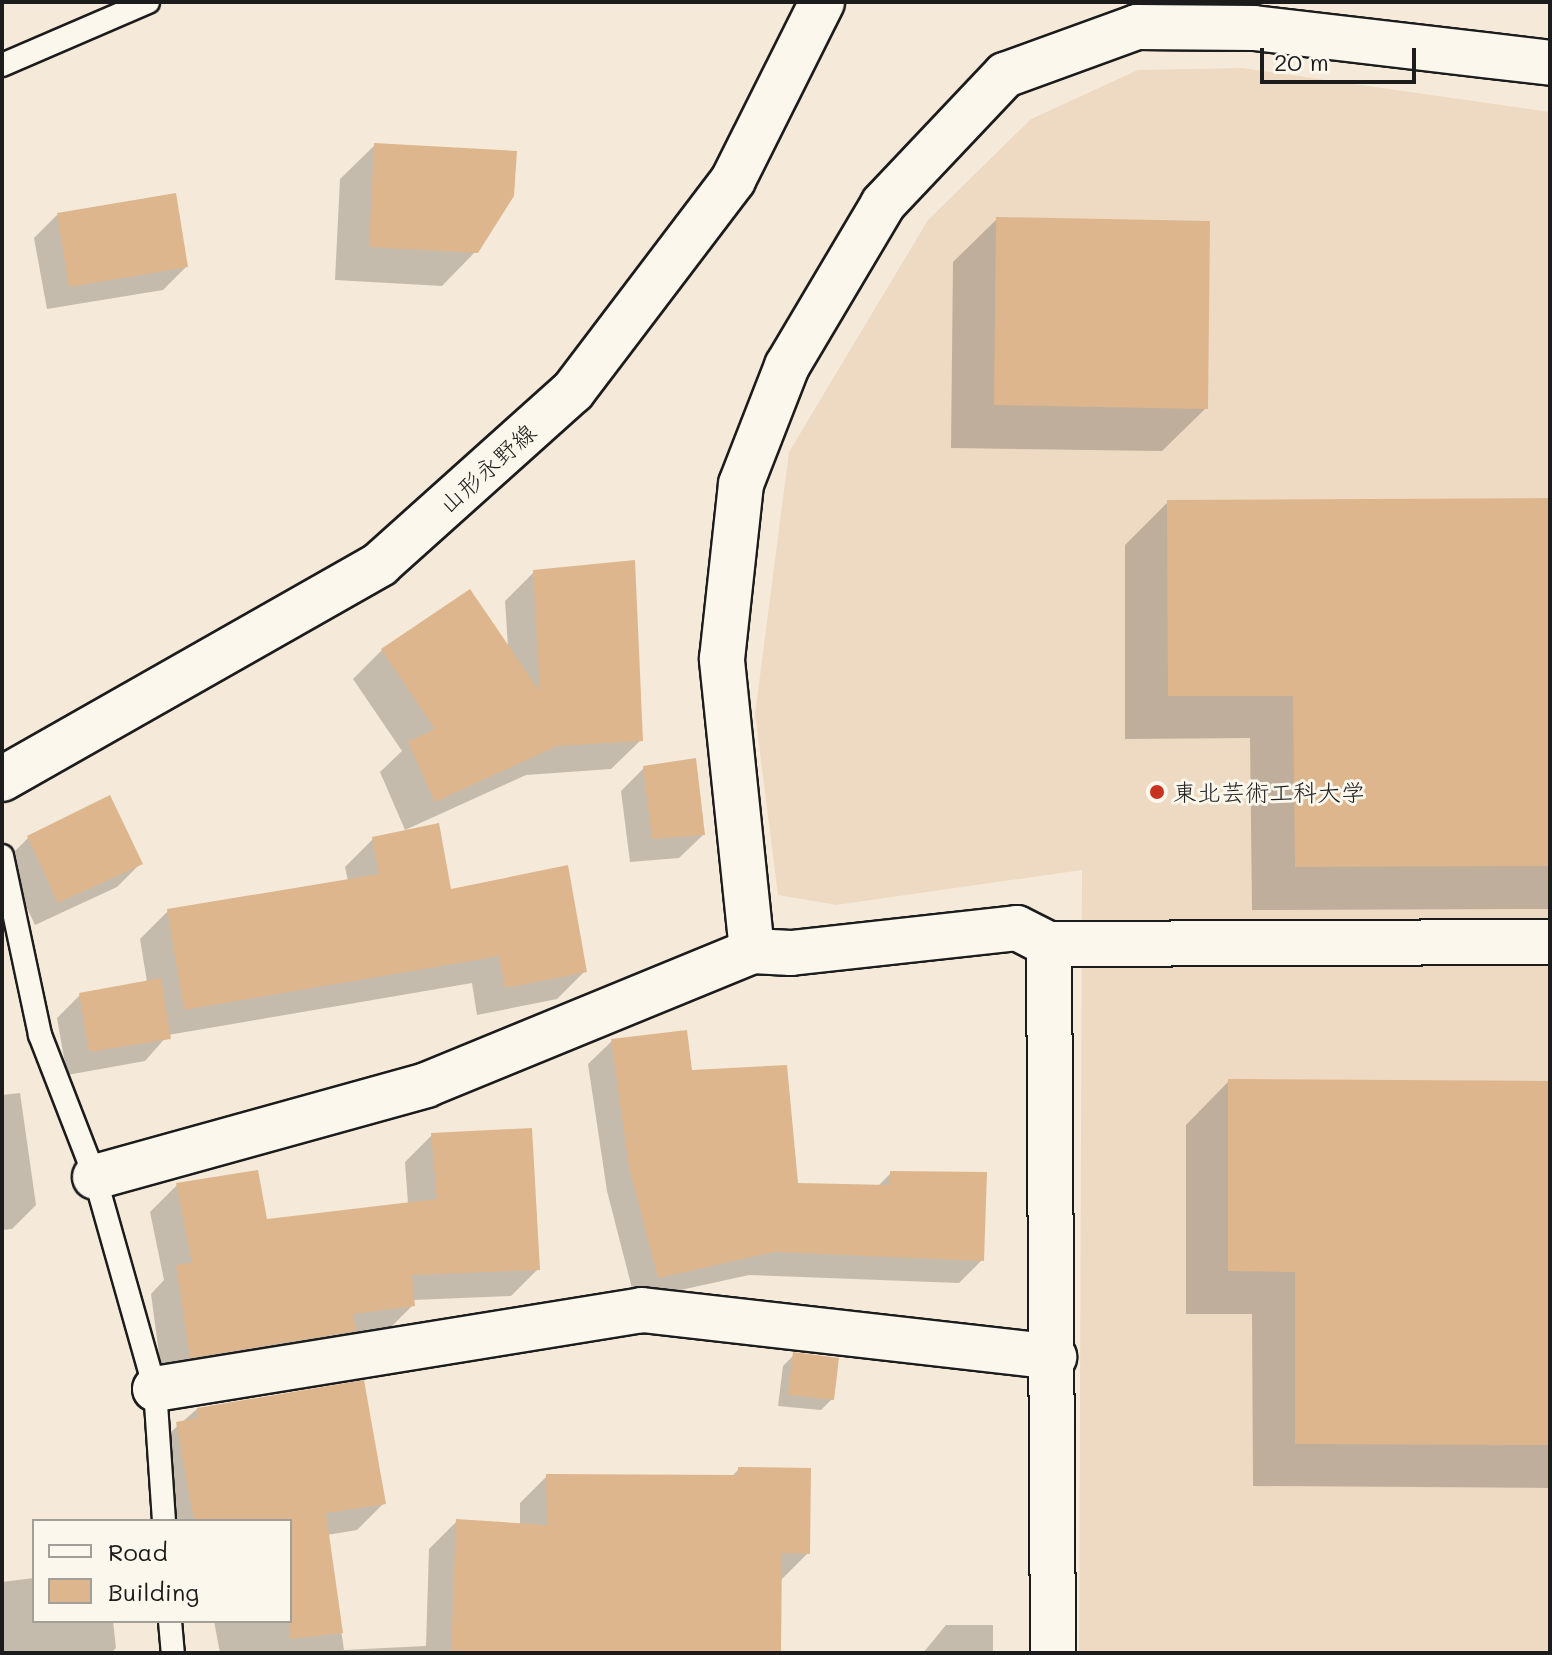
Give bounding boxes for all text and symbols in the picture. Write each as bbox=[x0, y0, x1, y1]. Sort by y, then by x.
scale bar bbox=[1264, 32, 1420, 82]
text: 20 m bbox=[1274, 46, 1329, 77]
street label: 山形永野線 bbox=[433, 417, 541, 519]
place label: 東北芸術工科大学 bbox=[1173, 778, 1365, 806]
marker: 東北芸術工科大学 bbox=[1148, 783, 1166, 801]
legend bbox=[32, 1519, 292, 1623]
text: Road bbox=[108, 1536, 168, 1567]
text: Building bbox=[108, 1576, 199, 1607]

